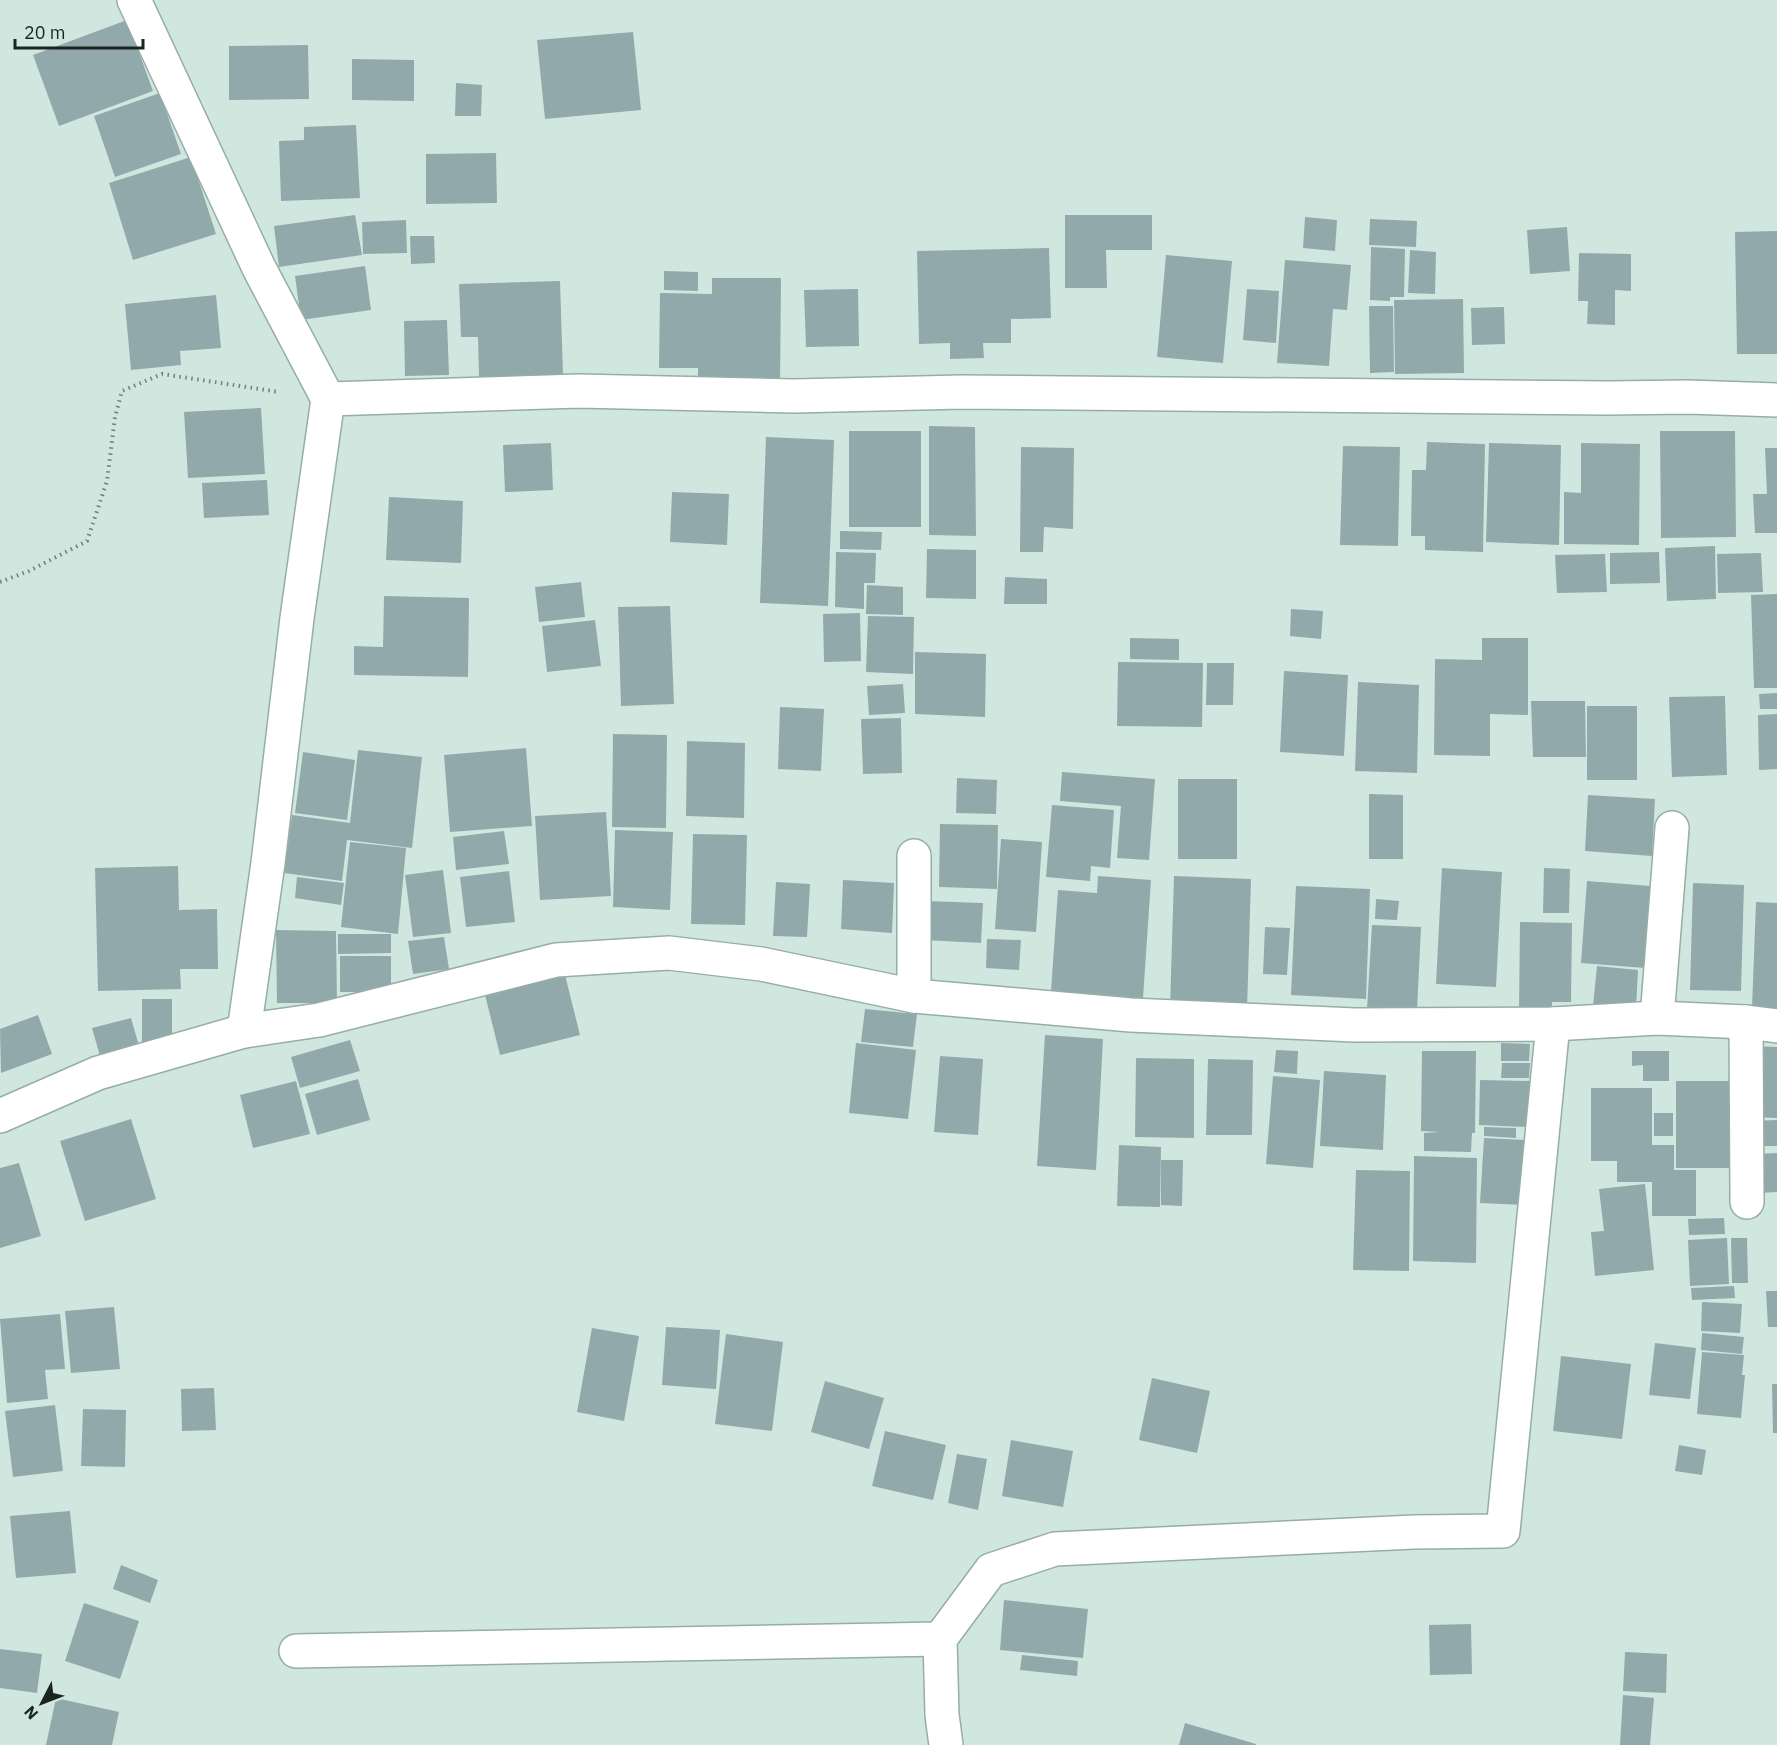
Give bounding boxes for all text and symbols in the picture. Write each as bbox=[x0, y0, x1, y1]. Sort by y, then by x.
scale bar bbox=[15, 12, 142, 50]
text: 20 m bbox=[24, 21, 66, 44]
north arrow bbox=[12, 1673, 72, 1733]
text: N bbox=[20, 1702, 42, 1724]

